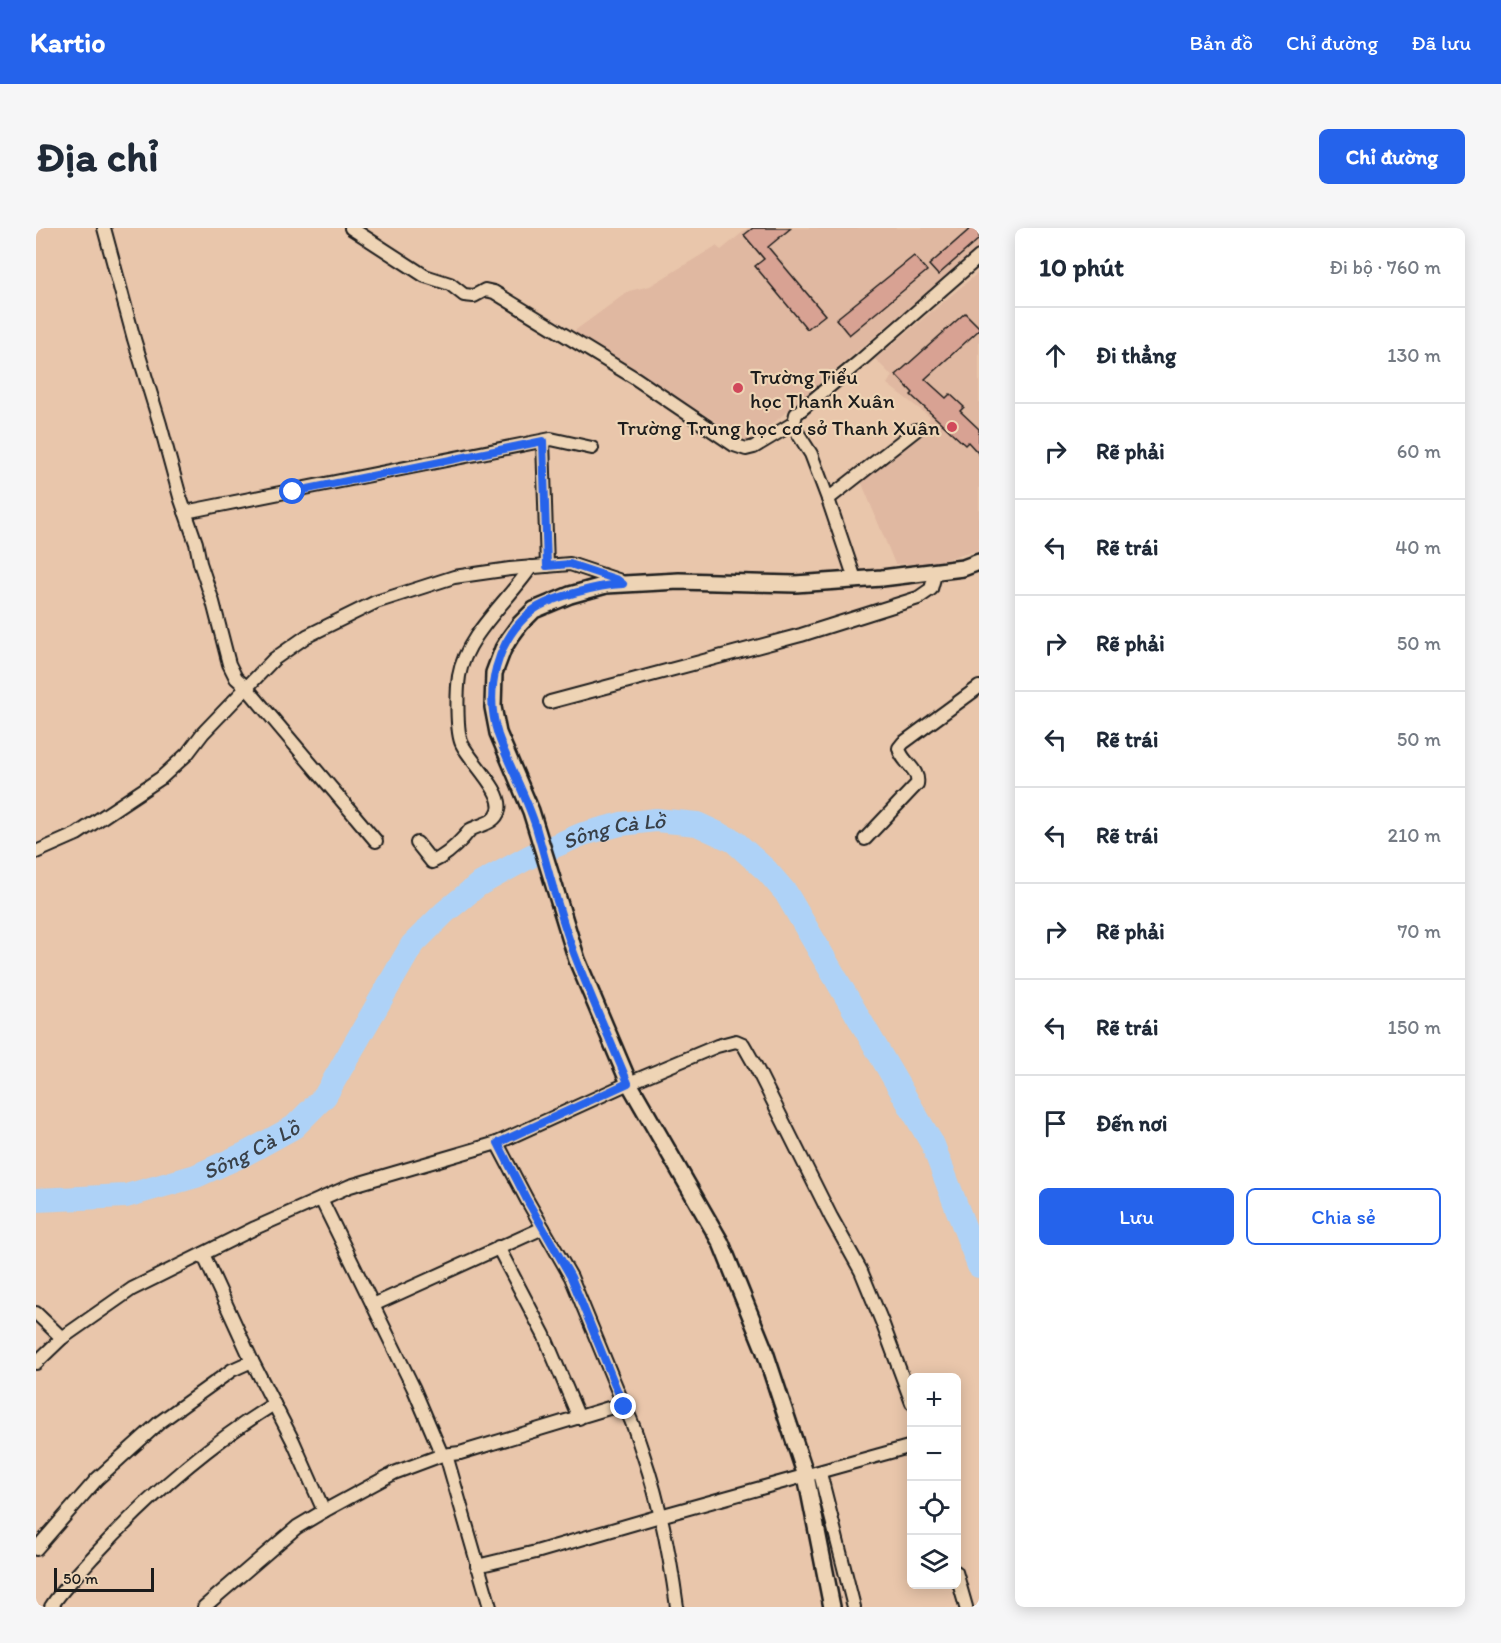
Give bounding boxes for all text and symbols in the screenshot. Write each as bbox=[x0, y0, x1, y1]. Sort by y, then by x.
text: Kartio bbox=[30, 25, 105, 59]
text: Bản đồ bbox=[1189, 30, 1253, 55]
text: Chỉ đường bbox=[1286, 30, 1378, 55]
text: Đã lưu bbox=[1411, 30, 1471, 55]
button: Chỉ đường bbox=[1319, 129, 1465, 184]
text: Địa chỉ bbox=[36, 131, 159, 182]
text: 10 phút bbox=[1039, 251, 1124, 283]
text: Đi bộ · 760 m bbox=[1329, 255, 1441, 279]
icon: ahead bbox=[1039, 339, 1072, 372]
text: Đi thẳng bbox=[1096, 342, 1176, 369]
text: 130 m bbox=[1387, 343, 1441, 367]
place label: Trường Tiểu học Thanh Xuân bbox=[750, 364, 895, 413]
marker: Trường Tiểu học Thanh Xuân bbox=[731, 381, 745, 395]
place label: Trường Trung học cơ sở Thanh Xuân bbox=[617, 415, 940, 440]
marker: Trường Trung học cơ sở Thanh Xuân bbox=[945, 420, 959, 434]
icon: right bbox=[1039, 435, 1072, 468]
text: Rẽ phải bbox=[1096, 438, 1165, 465]
text: 60 m bbox=[1397, 439, 1441, 463]
route start bbox=[279, 478, 305, 504]
icon: left bbox=[1039, 531, 1072, 564]
text: Rẽ trái bbox=[1096, 534, 1158, 561]
text: 40 m bbox=[1395, 535, 1441, 559]
icon: right bbox=[1039, 627, 1072, 660]
text: Rẽ phải bbox=[1096, 630, 1165, 657]
text: 50 m bbox=[1397, 631, 1441, 655]
icon: left bbox=[1039, 723, 1072, 756]
text: Rẽ trái bbox=[1096, 726, 1158, 753]
text: 50 m bbox=[1397, 727, 1441, 751]
water label: Sông Cà Lồ bbox=[558, 806, 668, 855]
icon: left bbox=[1039, 819, 1072, 852]
text: Rẽ trái bbox=[1096, 822, 1158, 849]
text: 210 m bbox=[1388, 823, 1441, 847]
icon: right bbox=[1039, 915, 1072, 948]
text: Rẽ phải bbox=[1096, 918, 1165, 945]
text: 70 m bbox=[1397, 919, 1441, 943]
icon: left bbox=[1039, 1011, 1072, 1044]
text: Rẽ trái bbox=[1096, 1014, 1158, 1041]
text: 150 m bbox=[1388, 1015, 1441, 1039]
icon: arrive bbox=[1039, 1107, 1072, 1140]
text: Đến nơi bbox=[1096, 1110, 1168, 1137]
water label: Sông Cà Lồ bbox=[198, 1112, 306, 1185]
button: Lưu bbox=[1039, 1188, 1234, 1245]
button: Chia sẻ bbox=[1246, 1188, 1441, 1245]
map controls bbox=[907, 1373, 961, 1589]
button: + bbox=[907, 1373, 961, 1427]
route end bbox=[610, 1393, 636, 1419]
button: − bbox=[907, 1427, 961, 1481]
button: locate bbox=[907, 1481, 961, 1535]
button: layers bbox=[907, 1535, 961, 1589]
scale bar bbox=[54, 1565, 154, 1592]
text: 50 m bbox=[63, 1569, 98, 1588]

